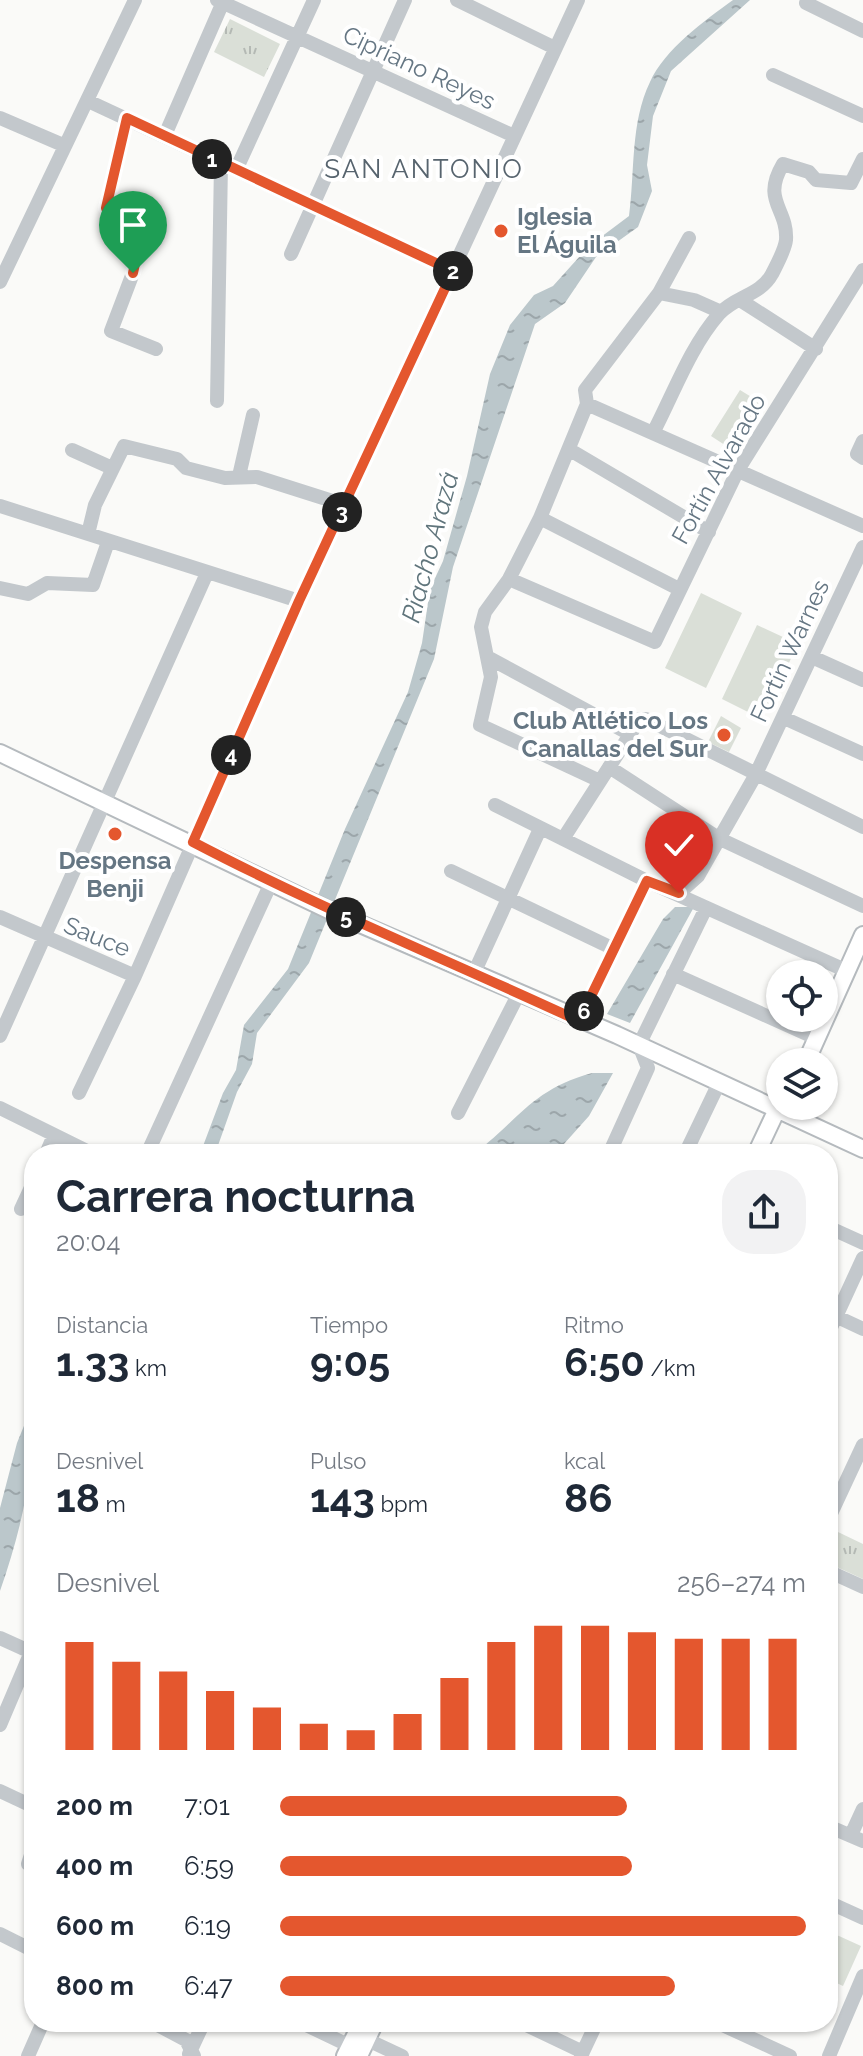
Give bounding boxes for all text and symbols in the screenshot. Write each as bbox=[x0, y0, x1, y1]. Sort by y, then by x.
street label: Cipriano Reyes bbox=[338, 20, 500, 116]
pin: 1 bbox=[192, 139, 232, 179]
text: 1 bbox=[207, 146, 217, 172]
district label: SAN ANTONIO bbox=[324, 154, 524, 184]
pin bbox=[99, 191, 167, 273]
place label: Iglesia El Águila bbox=[517, 202, 617, 259]
icon: arrive bbox=[111, 203, 155, 247]
marker: Iglesia El Águila bbox=[492, 222, 510, 240]
pin: 2 bbox=[433, 251, 473, 291]
text: 2 bbox=[447, 258, 459, 284]
street label: Fortín Alvarado bbox=[665, 389, 772, 549]
water label: Riacho Arazá bbox=[395, 468, 465, 626]
pin: 3 bbox=[322, 492, 362, 532]
text: 3 bbox=[336, 499, 348, 525]
street label: Fortín Warnes bbox=[744, 575, 835, 727]
place label: Club Atlético Los Canallas del Sur bbox=[513, 706, 708, 763]
marker: Club Atlético Los Canallas del Sur bbox=[715, 726, 733, 744]
pin: 4 bbox=[211, 735, 251, 775]
text: 4 bbox=[225, 742, 237, 768]
pin bbox=[645, 811, 713, 893]
icon: check bbox=[657, 823, 701, 867]
marker: Despensa Benji bbox=[106, 825, 124, 843]
place label: Despensa Benji bbox=[58, 846, 172, 903]
pin: 5 bbox=[326, 897, 366, 937]
text: 5 bbox=[340, 904, 352, 930]
street label: Sauce bbox=[60, 910, 135, 963]
map controls bbox=[766, 960, 838, 1120]
button: locate bbox=[766, 960, 838, 1032]
pin: 6 bbox=[564, 991, 604, 1031]
text: 6 bbox=[577, 998, 591, 1024]
button: layers bbox=[766, 1048, 838, 1120]
button: share bbox=[722, 1170, 806, 1254]
text: Carrera nocturna bbox=[56, 1171, 415, 1222]
text: 20:04 bbox=[56, 1227, 120, 1257]
text: Distancia bbox=[56, 1312, 148, 1338]
text: Tiempo bbox=[310, 1312, 388, 1338]
text: Ritmo bbox=[564, 1312, 624, 1338]
text: 1.33 bbox=[56, 1338, 129, 1385]
text: 9:05 bbox=[310, 1338, 390, 1385]
text: 6:50 bbox=[564, 1338, 645, 1385]
text: km bbox=[129, 1355, 167, 1381]
text: /km bbox=[645, 1355, 696, 1381]
text: Desnivel bbox=[56, 1448, 143, 1474]
text: Pulso bbox=[310, 1448, 366, 1474]
text: kcal bbox=[564, 1448, 605, 1474]
text: 18 bbox=[56, 1474, 100, 1521]
text: 143 bbox=[310, 1474, 375, 1521]
text: 86 bbox=[564, 1474, 612, 1521]
text: m bbox=[100, 1491, 126, 1517]
text: bpm bbox=[375, 1491, 428, 1517]
text: Desnivel bbox=[56, 1568, 159, 1598]
text: 256–274 m bbox=[677, 1568, 806, 1598]
text: 200 m bbox=[56, 1791, 133, 1821]
text: 7:01 bbox=[184, 1791, 230, 1821]
text: 400 m bbox=[56, 1851, 133, 1881]
text: 6:59 bbox=[184, 1851, 234, 1881]
text: 600 m bbox=[56, 1911, 134, 1941]
text: 6:19 bbox=[184, 1911, 231, 1941]
text: 800 m bbox=[56, 1971, 134, 2001]
text: 6:47 bbox=[184, 1971, 233, 2001]

